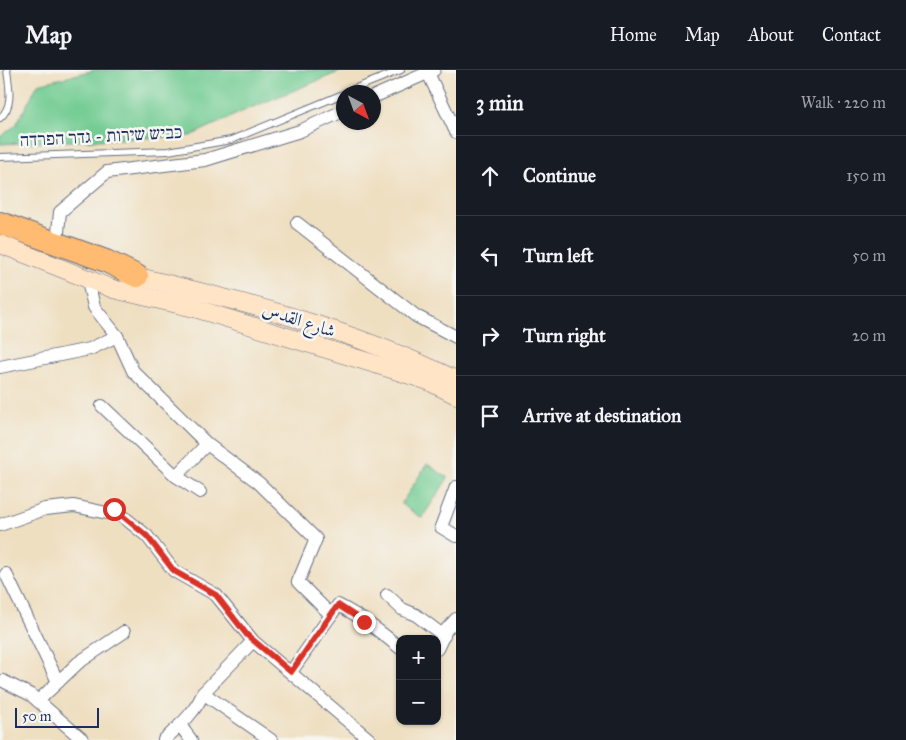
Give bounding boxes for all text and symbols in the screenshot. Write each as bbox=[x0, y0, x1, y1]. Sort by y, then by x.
text: Map bbox=[25, 20, 72, 50]
text: Home bbox=[610, 24, 657, 46]
text: Map bbox=[685, 24, 720, 46]
text: About bbox=[748, 24, 794, 46]
text: Contact bbox=[822, 24, 881, 46]
north arrow bbox=[336, 85, 381, 130]
text: 3 min bbox=[476, 90, 524, 116]
text: Walk · 220 m bbox=[801, 93, 886, 112]
street label: כביש שירות - גדר הפרדה bbox=[19, 121, 183, 151]
icon: ahead bbox=[476, 162, 504, 190]
text: Continue bbox=[523, 164, 596, 187]
text: 150 m bbox=[846, 166, 886, 185]
icon: left bbox=[476, 242, 504, 270]
text: Turn left bbox=[523, 244, 593, 267]
text: 50 m bbox=[852, 246, 886, 265]
street label: شارع القدس bbox=[259, 298, 338, 346]
icon: right bbox=[476, 322, 504, 350]
text: Turn right bbox=[523, 324, 606, 347]
text: 20 m bbox=[852, 326, 886, 345]
icon: arrive bbox=[476, 402, 504, 430]
text: Arrive at destination bbox=[523, 404, 681, 427]
route start bbox=[103, 498, 126, 521]
route end bbox=[353, 611, 376, 634]
map controls bbox=[396, 635, 441, 725]
button: + bbox=[396, 635, 441, 680]
button: − bbox=[396, 680, 441, 725]
scale bar bbox=[15, 705, 99, 728]
text: 50 m bbox=[22, 708, 51, 725]

